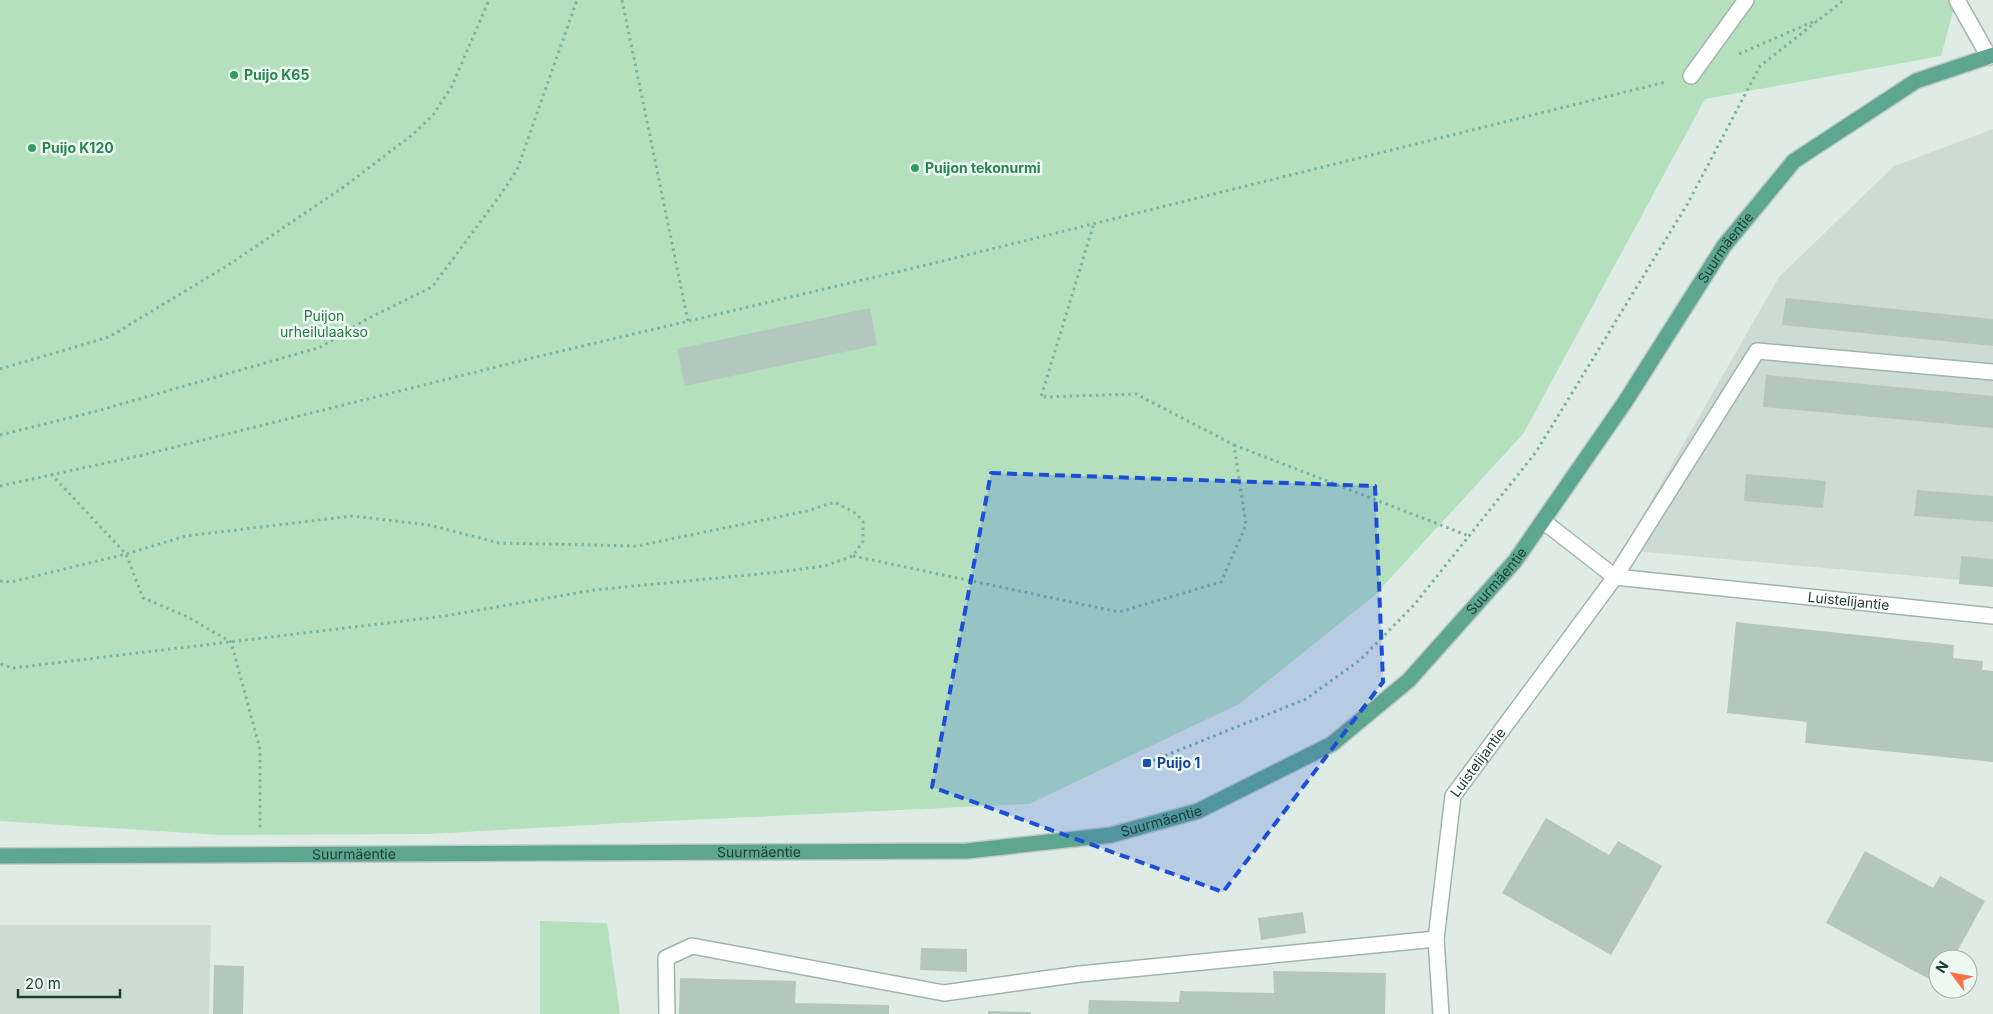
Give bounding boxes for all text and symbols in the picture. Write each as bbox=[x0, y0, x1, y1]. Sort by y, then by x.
place label: Puijo K65 bbox=[244, 66, 309, 83]
marker: Puijo K65 bbox=[228, 69, 240, 81]
place label: Puijo K120 bbox=[42, 139, 114, 156]
marker: Puijo K120 bbox=[26, 142, 38, 154]
place label: Puijon tekonurmi bbox=[925, 159, 1041, 176]
marker: Puijon tekonurmi bbox=[909, 162, 921, 174]
street label: Suurmäentie bbox=[1694, 208, 1756, 286]
park label: Puijon urheilulaakso bbox=[280, 307, 368, 340]
street label: Suurmäentie bbox=[1462, 544, 1530, 618]
street label: Luistelijantie bbox=[1807, 588, 1890, 613]
street label: Luistelijantie bbox=[1446, 724, 1509, 800]
place label: Puijo 1 bbox=[1157, 754, 1200, 771]
marker: Puijo 1 bbox=[1141, 757, 1153, 769]
street label: Suurmäentie bbox=[1118, 801, 1204, 840]
street label: Suurmäentie bbox=[717, 843, 801, 860]
street label: Suurmäentie bbox=[312, 845, 396, 862]
north arrow bbox=[1928, 949, 1978, 999]
text: N bbox=[1932, 958, 1952, 976]
scale bar bbox=[18, 966, 120, 998]
text: 20 m bbox=[25, 974, 61, 993]

